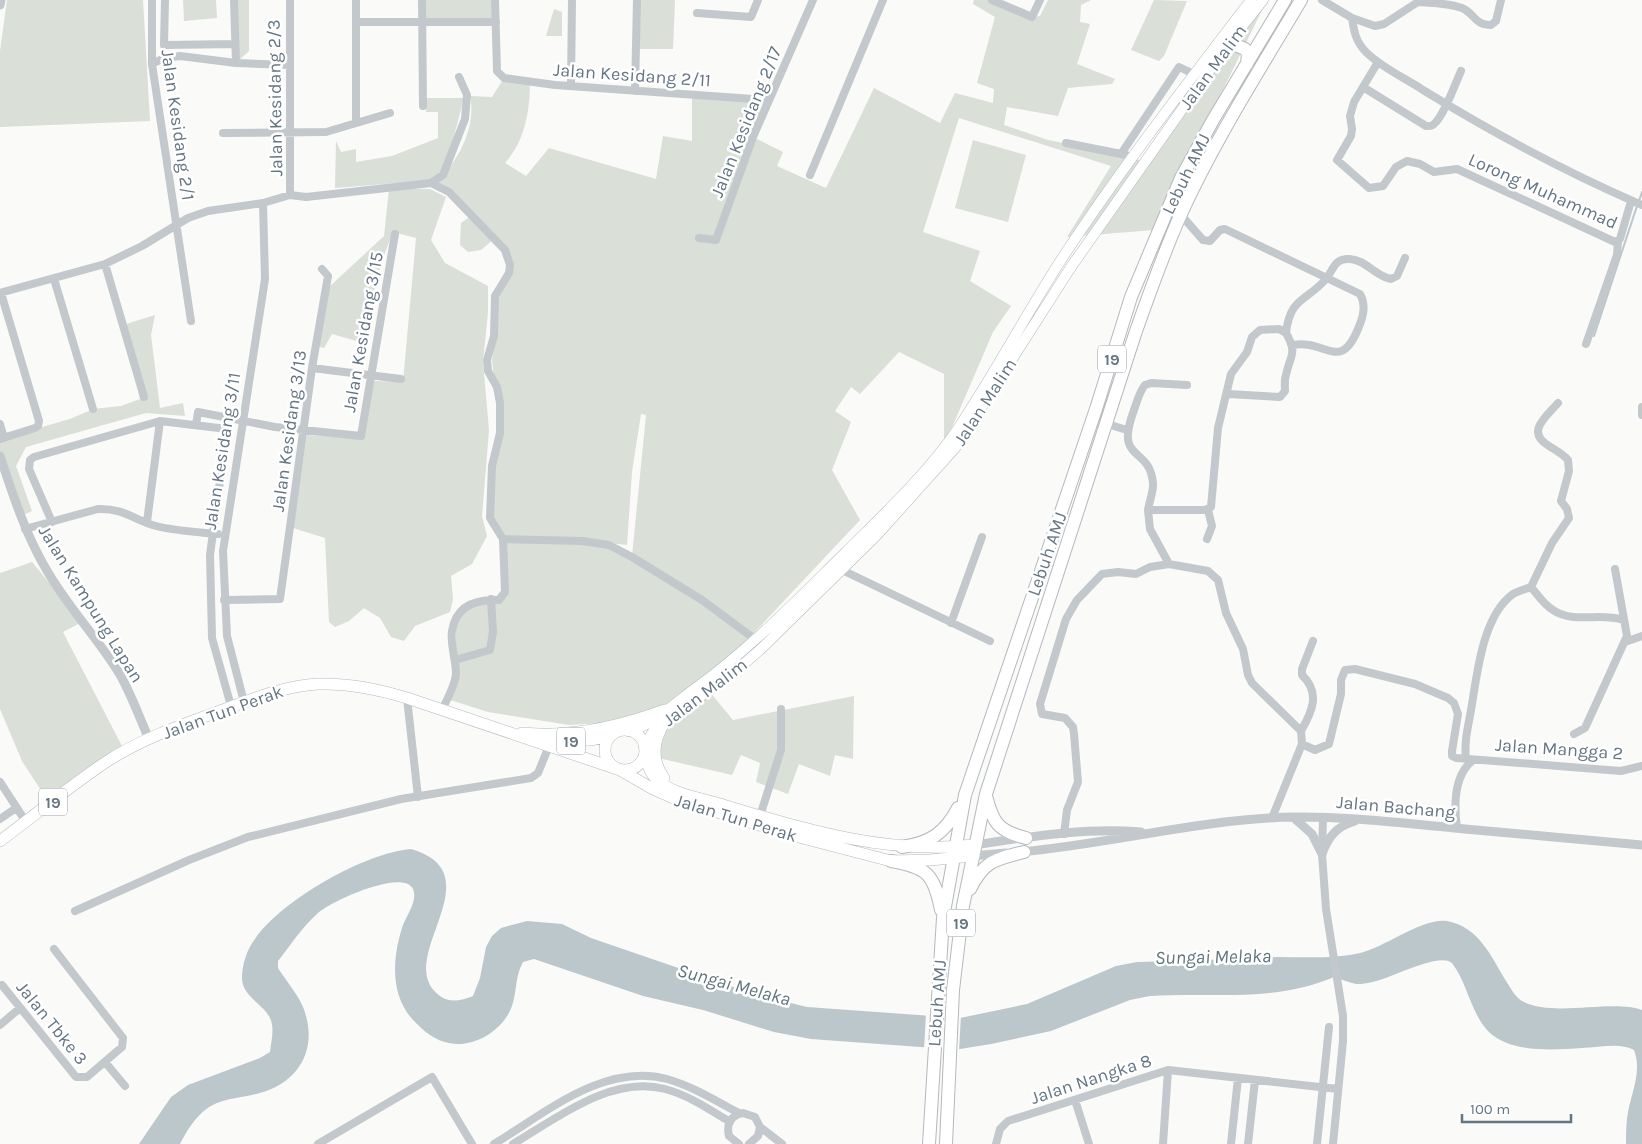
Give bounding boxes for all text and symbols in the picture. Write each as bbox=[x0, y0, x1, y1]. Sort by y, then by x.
street label: Jalan Kesidang 2/3 bbox=[263, 19, 287, 177]
street label: Jalan Malim bbox=[1175, 20, 1251, 114]
street label: Jalan Kesidang 2/17 bbox=[706, 43, 787, 201]
street label: Jalan Kesidang 2/1 bbox=[157, 48, 199, 202]
street label: Jalan Kesidang 2/11 bbox=[552, 59, 712, 91]
street label: Lebuh AMJ bbox=[1157, 130, 1215, 218]
street label: Lorong Muhammad bbox=[1465, 148, 1621, 234]
street label: Jalan Kesidang 3/15 bbox=[338, 250, 388, 414]
road number: 19 bbox=[1098, 346, 1126, 372]
street label: Jalan Kesidang 3/13 bbox=[267, 349, 311, 513]
street label: Jalan Malim bbox=[949, 354, 1021, 450]
street label: Jalan Kesidang 3/11 bbox=[199, 371, 245, 531]
street label: Lebuh AMJ bbox=[1022, 509, 1072, 599]
street label: Jalan Kampung Lapan bbox=[34, 521, 148, 687]
street label: Jalan Malim bbox=[659, 653, 751, 731]
street label: Jalan Tun Perak bbox=[160, 680, 286, 744]
road number: 19 bbox=[557, 728, 585, 754]
street label: Jalan Mangga 2 bbox=[1494, 734, 1624, 764]
road number: 19 bbox=[39, 789, 67, 816]
street label: Jalan Tun Perak bbox=[672, 789, 800, 847]
street label: Jalan Bachang bbox=[1336, 791, 1456, 823]
road number: 19 bbox=[947, 910, 975, 936]
water label: Sungai Melaka bbox=[1155, 945, 1271, 969]
water label: Sungai Melaka bbox=[675, 959, 793, 1011]
street label: Lebuh AMJ bbox=[923, 959, 951, 1047]
street label: Jalan Tbke 3 bbox=[12, 977, 92, 1069]
street label: Jalan Nangka 8 bbox=[1028, 1049, 1154, 1109]
scale bar bbox=[1462, 1092, 1571, 1124]
text: 100 m bbox=[1470, 1100, 1510, 1118]

